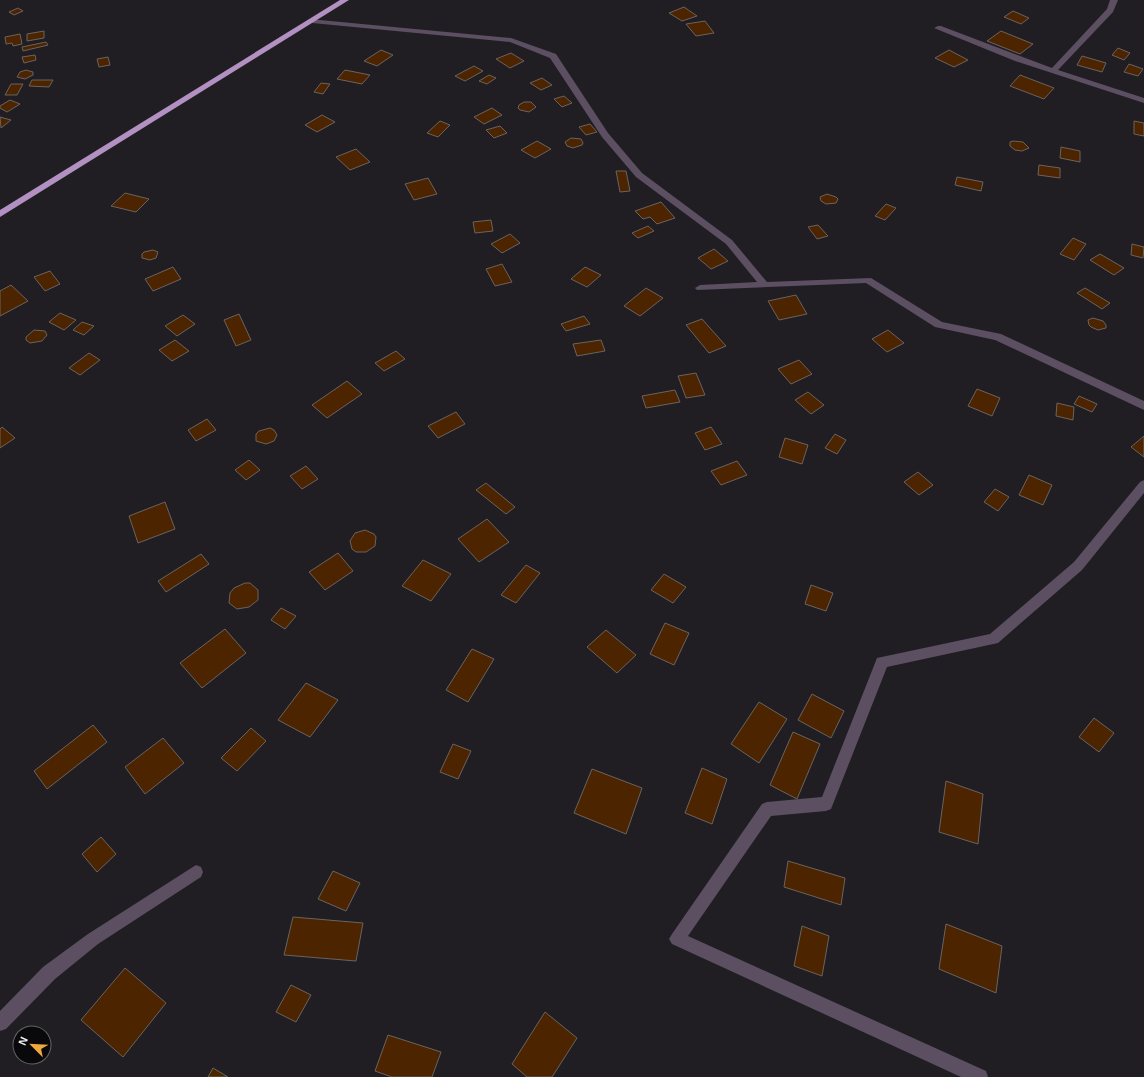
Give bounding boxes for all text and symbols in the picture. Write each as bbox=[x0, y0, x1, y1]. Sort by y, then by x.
north arrow bbox=[12, 1025, 52, 1065]
text: N bbox=[16, 1035, 30, 1047]

